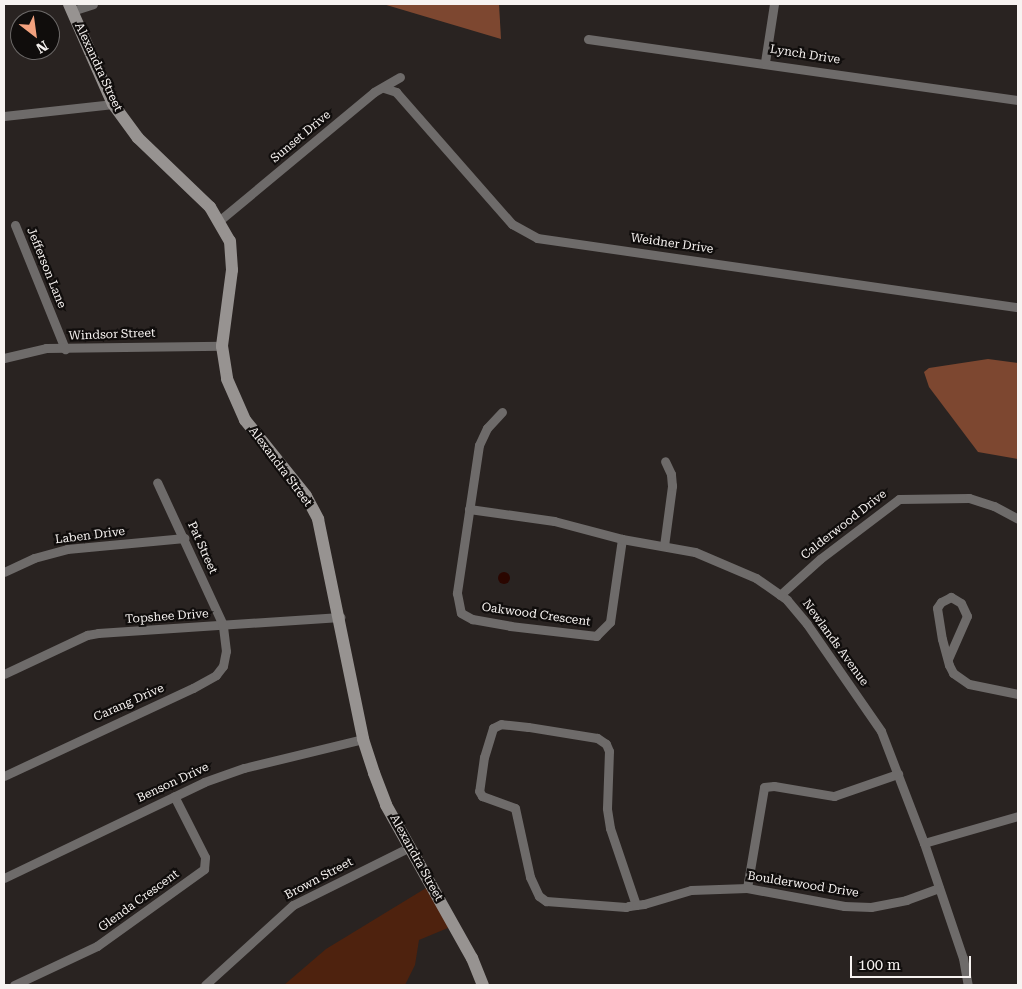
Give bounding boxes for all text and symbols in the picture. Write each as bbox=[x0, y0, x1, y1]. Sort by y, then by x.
north arrow bbox=[10, 10, 60, 60]
street label: Alexandra Street bbox=[71, 20, 125, 114]
text: N bbox=[33, 38, 51, 57]
street label: Lynch Drive bbox=[769, 42, 841, 68]
street label: Sunset Drive bbox=[268, 108, 334, 166]
street label: Jefferson Lane bbox=[23, 226, 69, 310]
street label: Weidner Drive bbox=[630, 231, 714, 257]
street label: Windsor Street bbox=[68, 326, 156, 344]
street label: Alexandra Street bbox=[245, 424, 315, 510]
street label: Calderwood Drive bbox=[798, 487, 890, 563]
street label: Pat Street bbox=[184, 520, 220, 576]
street label: Laben Drive bbox=[54, 525, 126, 547]
street label: Newlands Avenue bbox=[799, 597, 871, 689]
street label: Oakwood Crescent bbox=[481, 600, 591, 630]
street label: Topshee Drive bbox=[125, 607, 209, 627]
street label: Carang Drive bbox=[92, 681, 166, 725]
street label: Benson Drive bbox=[135, 760, 211, 806]
street label: Alexandra Street bbox=[386, 812, 446, 904]
street label: Brown Street bbox=[282, 855, 356, 903]
street label: Glenda Crescent bbox=[96, 867, 182, 935]
street label: Boulderwood Drive bbox=[746, 869, 860, 901]
scale bar bbox=[852, 946, 973, 978]
text: 100 m bbox=[858, 956, 901, 974]

